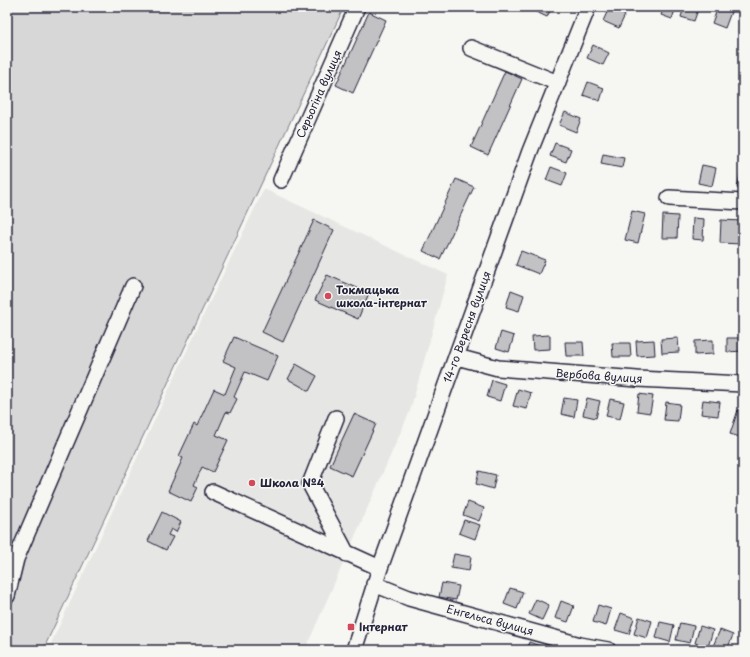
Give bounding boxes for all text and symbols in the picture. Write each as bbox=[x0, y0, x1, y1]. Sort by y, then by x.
street label: Серьогіна вулиця bbox=[291, 47, 346, 141]
street label: 14-го Вересня вулиця bbox=[438, 268, 495, 385]
place label: Токмацька школа-інтернат bbox=[336, 281, 427, 311]
marker: Токмацька школа-інтернат bbox=[323, 291, 333, 301]
street label: Вербова вулиця bbox=[555, 364, 643, 387]
place label: Школа №4 bbox=[260, 474, 325, 491]
marker: Школа №4 bbox=[247, 478, 257, 488]
street label: Енгельса вулиця bbox=[445, 600, 536, 639]
place label: Інтернат bbox=[359, 618, 408, 635]
marker: Інтернат bbox=[346, 622, 356, 632]

